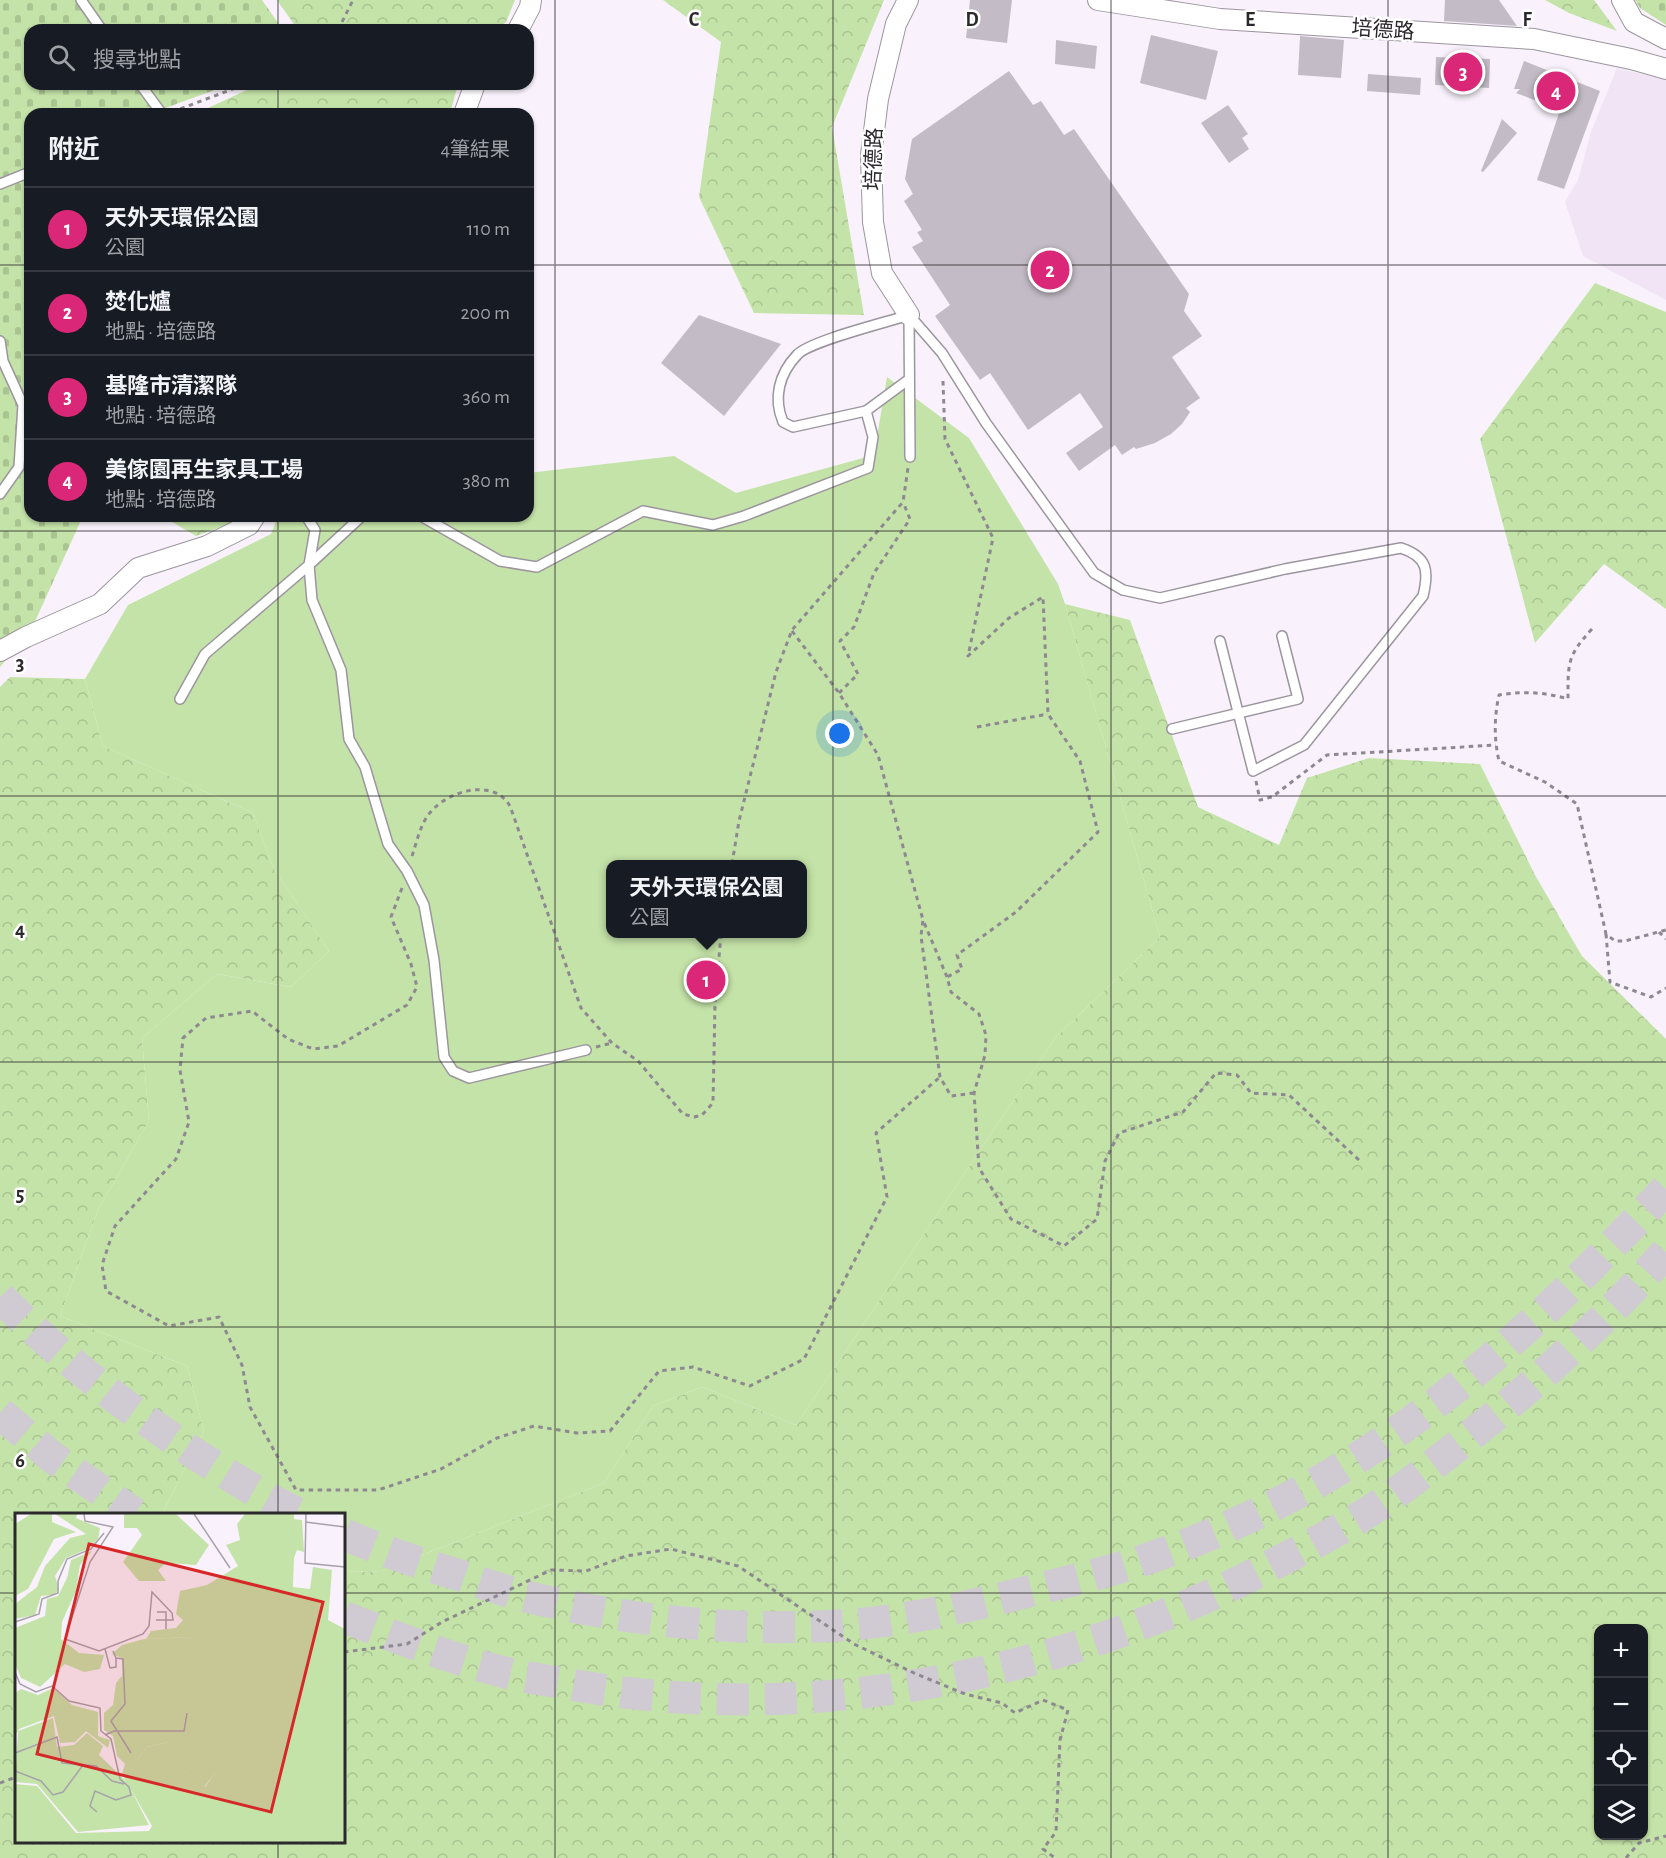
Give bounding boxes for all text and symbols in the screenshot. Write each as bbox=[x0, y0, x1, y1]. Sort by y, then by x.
text: C bbox=[689, 10, 700, 30]
text: D bbox=[965, 10, 979, 30]
text: E bbox=[1245, 10, 1255, 30]
text: F bbox=[1522, 10, 1532, 30]
street label: 培德路 bbox=[1351, 16, 1415, 43]
search box bbox=[24, 24, 534, 90]
icon: search bbox=[45, 41, 78, 74]
text: 搜尋地點 bbox=[93, 49, 181, 71]
pin: 3 bbox=[1444, 50, 1482, 94]
pin: 4 bbox=[1536, 68, 1576, 113]
street label: 培德路 bbox=[861, 127, 886, 191]
text: 附近 bbox=[48, 137, 100, 163]
text: 4筆結果 bbox=[440, 140, 510, 160]
text: 天外天環保公園 bbox=[105, 207, 259, 229]
text: 1 bbox=[64, 219, 71, 239]
text: 110 m bbox=[466, 219, 510, 239]
text: 公園 bbox=[105, 238, 145, 258]
pin: 2 bbox=[1030, 248, 1070, 292]
text: 焚化爐 bbox=[105, 291, 171, 313]
text: 2 bbox=[63, 303, 72, 323]
text: 200 m bbox=[460, 303, 510, 323]
text: 地點 · 培德路 bbox=[105, 322, 216, 342]
text: 基隆市清潔隊 bbox=[105, 375, 237, 397]
text: 3 bbox=[63, 387, 72, 407]
text: 360 m bbox=[463, 387, 510, 407]
text: 地點 · 培德路 bbox=[105, 406, 216, 426]
text: 美傢園再生家具工場 bbox=[105, 459, 303, 481]
text: 4 bbox=[62, 471, 73, 491]
text: 380 m bbox=[462, 471, 510, 491]
text: 地點 · 培德路 bbox=[105, 490, 216, 510]
text: 3 bbox=[16, 654, 24, 674]
your location bbox=[825, 719, 854, 748]
popup bbox=[606, 860, 807, 938]
text: 天外天環保公園 bbox=[629, 877, 784, 899]
text: 公園 bbox=[629, 908, 669, 928]
text: 4 bbox=[15, 920, 25, 940]
pin: 1 bbox=[686, 958, 726, 1002]
text: 5 bbox=[16, 1185, 24, 1205]
text: 6 bbox=[15, 1451, 25, 1471]
inset map bbox=[15, 1513, 345, 1843]
map controls bbox=[1594, 1624, 1648, 1840]
button: + bbox=[1594, 1624, 1648, 1678]
button: − bbox=[1594, 1678, 1648, 1732]
button: locate bbox=[1594, 1732, 1648, 1786]
button: layers bbox=[1594, 1786, 1648, 1840]

